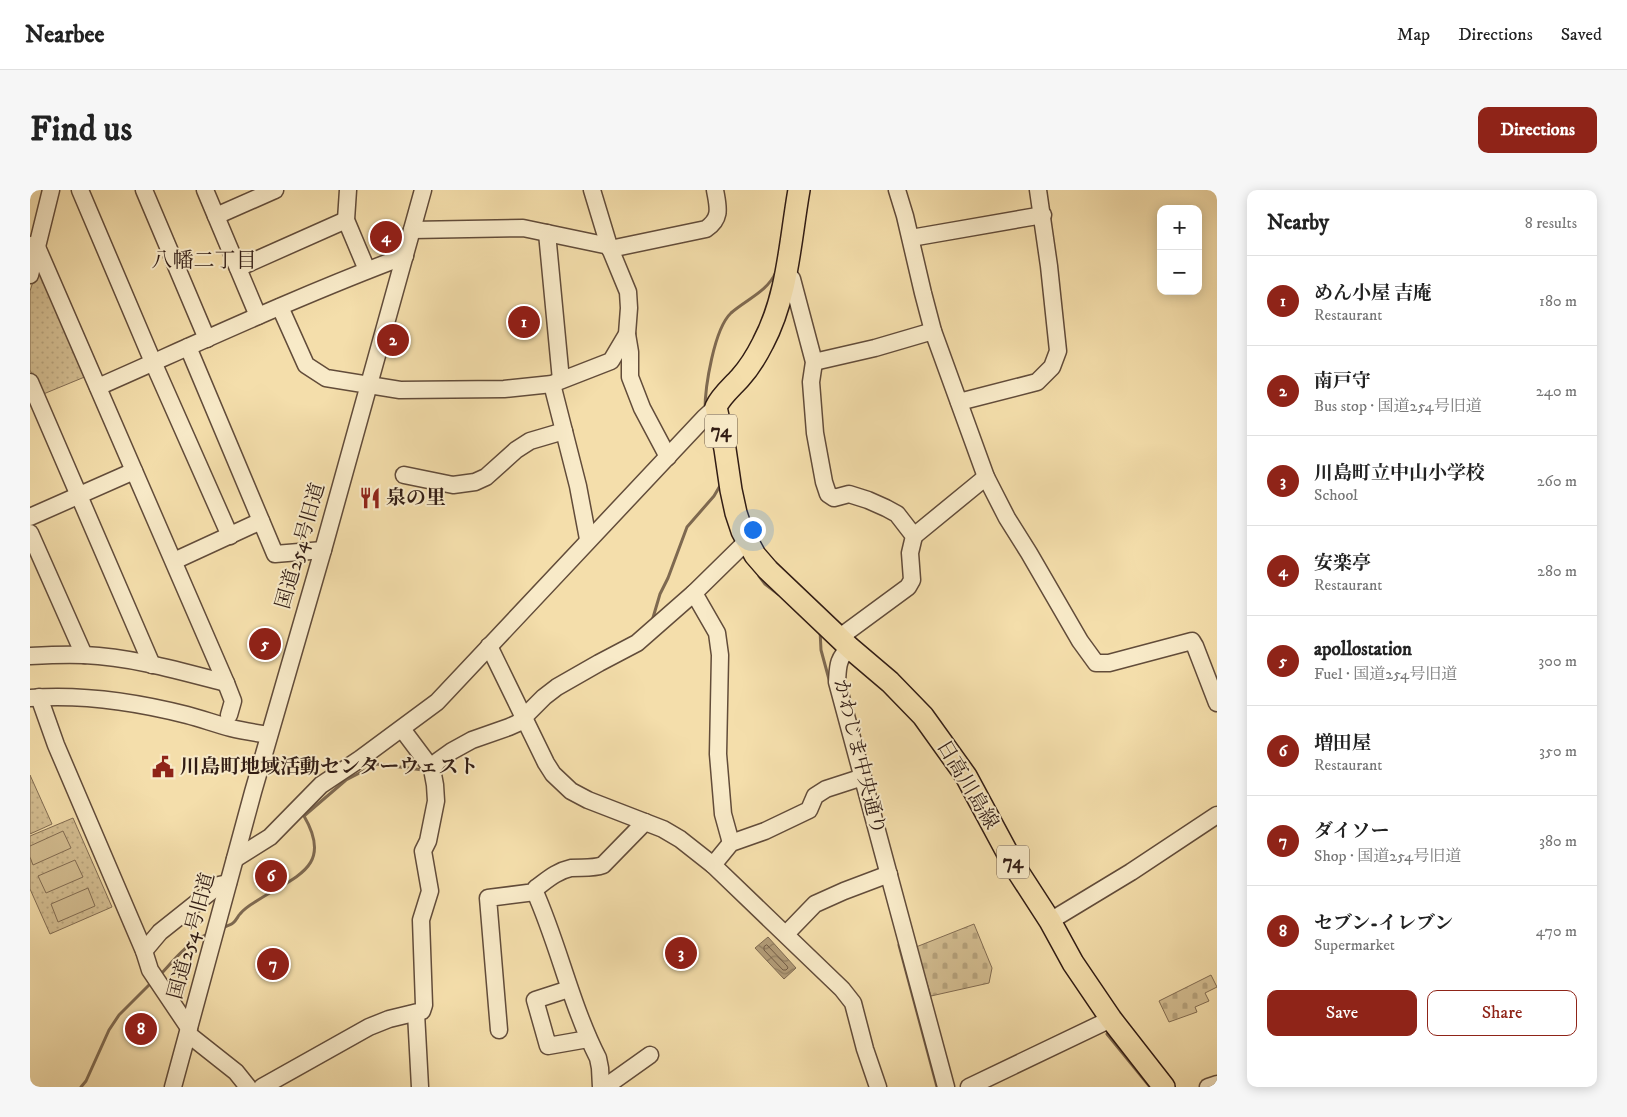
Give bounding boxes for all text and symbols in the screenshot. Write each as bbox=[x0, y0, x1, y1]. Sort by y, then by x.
text: Nearbee bbox=[25, 20, 104, 50]
text: Map bbox=[1397, 24, 1430, 46]
text: Directions bbox=[1458, 24, 1533, 46]
text: Saved bbox=[1561, 24, 1602, 46]
button: Directions bbox=[1478, 107, 1597, 153]
text: Find us bbox=[30, 108, 132, 152]
map controls bbox=[1157, 205, 1202, 295]
button: + bbox=[1157, 205, 1202, 250]
text: Nearby bbox=[1267, 210, 1329, 236]
text: 8 results bbox=[1525, 213, 1577, 233]
pin: 4 bbox=[370, 218, 402, 256]
district label: 八幡二丁目 bbox=[152, 248, 257, 274]
button: − bbox=[1157, 250, 1202, 295]
text: めん小屋 吉庵 bbox=[1314, 282, 1432, 305]
text: 1 bbox=[1280, 291, 1286, 311]
text: 180 m bbox=[1539, 291, 1577, 311]
pin: 1 bbox=[508, 303, 540, 341]
text: Restaurant bbox=[1314, 305, 1382, 325]
pin: 2 bbox=[377, 321, 409, 359]
text: 南戸守 bbox=[1314, 370, 1371, 393]
text: 2 bbox=[1279, 381, 1287, 401]
text: 240 m bbox=[1536, 381, 1577, 401]
text: Bus stop · 国道254号旧道 bbox=[1314, 396, 1482, 416]
road number: 74 bbox=[705, 415, 737, 448]
text: 川島町立中山小学校 bbox=[1314, 462, 1485, 485]
text: 3 bbox=[1280, 471, 1286, 491]
text: 260 m bbox=[1537, 471, 1577, 491]
street label: 国道254号旧道 bbox=[271, 480, 331, 612]
restaurant icon: 泉の里 bbox=[357, 485, 383, 511]
text: School bbox=[1314, 485, 1358, 505]
place label: 泉の里 bbox=[386, 486, 446, 511]
your location bbox=[740, 517, 766, 543]
text: 安楽亭 bbox=[1314, 552, 1371, 575]
text: 4 bbox=[1278, 561, 1288, 581]
text: 280 m bbox=[1537, 561, 1577, 581]
text: Restaurant bbox=[1314, 575, 1382, 595]
pin: 5 bbox=[249, 625, 281, 663]
text: apollostation bbox=[1314, 638, 1412, 661]
text: 5 bbox=[1279, 651, 1287, 671]
text: 300 m bbox=[1538, 651, 1577, 671]
text: Fuel · 国道254号旧道 bbox=[1314, 664, 1457, 684]
street label: かわじま中央通り bbox=[828, 676, 890, 838]
text: 増田屋 bbox=[1314, 732, 1371, 755]
street label: 日高川島線 bbox=[931, 736, 1003, 834]
text: 6 bbox=[1279, 741, 1287, 761]
text: 350 m bbox=[1539, 741, 1577, 761]
public building icon: 川島町地域活動センターウェスト bbox=[150, 754, 176, 780]
place label: 川島町地域活動センターウェスト bbox=[180, 755, 478, 780]
text: Restaurant bbox=[1314, 755, 1382, 775]
text: ダイソー bbox=[1314, 820, 1390, 843]
text: 7 bbox=[1279, 831, 1287, 851]
text: 380 m bbox=[1539, 831, 1577, 851]
road number: 74 bbox=[997, 846, 1029, 879]
text: Shop · 国道254号旧道 bbox=[1314, 846, 1461, 866]
pin: 6 bbox=[255, 857, 287, 895]
street label: 国道254号旧道 bbox=[163, 870, 221, 1002]
text: セブン-イレブン bbox=[1314, 912, 1453, 935]
text: 8 bbox=[1279, 921, 1287, 941]
text: 470 m bbox=[1536, 921, 1577, 941]
pin: 3 bbox=[665, 934, 697, 972]
text: Supermarket bbox=[1314, 935, 1395, 955]
pin: 7 bbox=[257, 945, 289, 983]
button: Save bbox=[1267, 990, 1417, 1036]
button: Share bbox=[1427, 990, 1577, 1036]
pin: 8 bbox=[125, 1010, 157, 1048]

